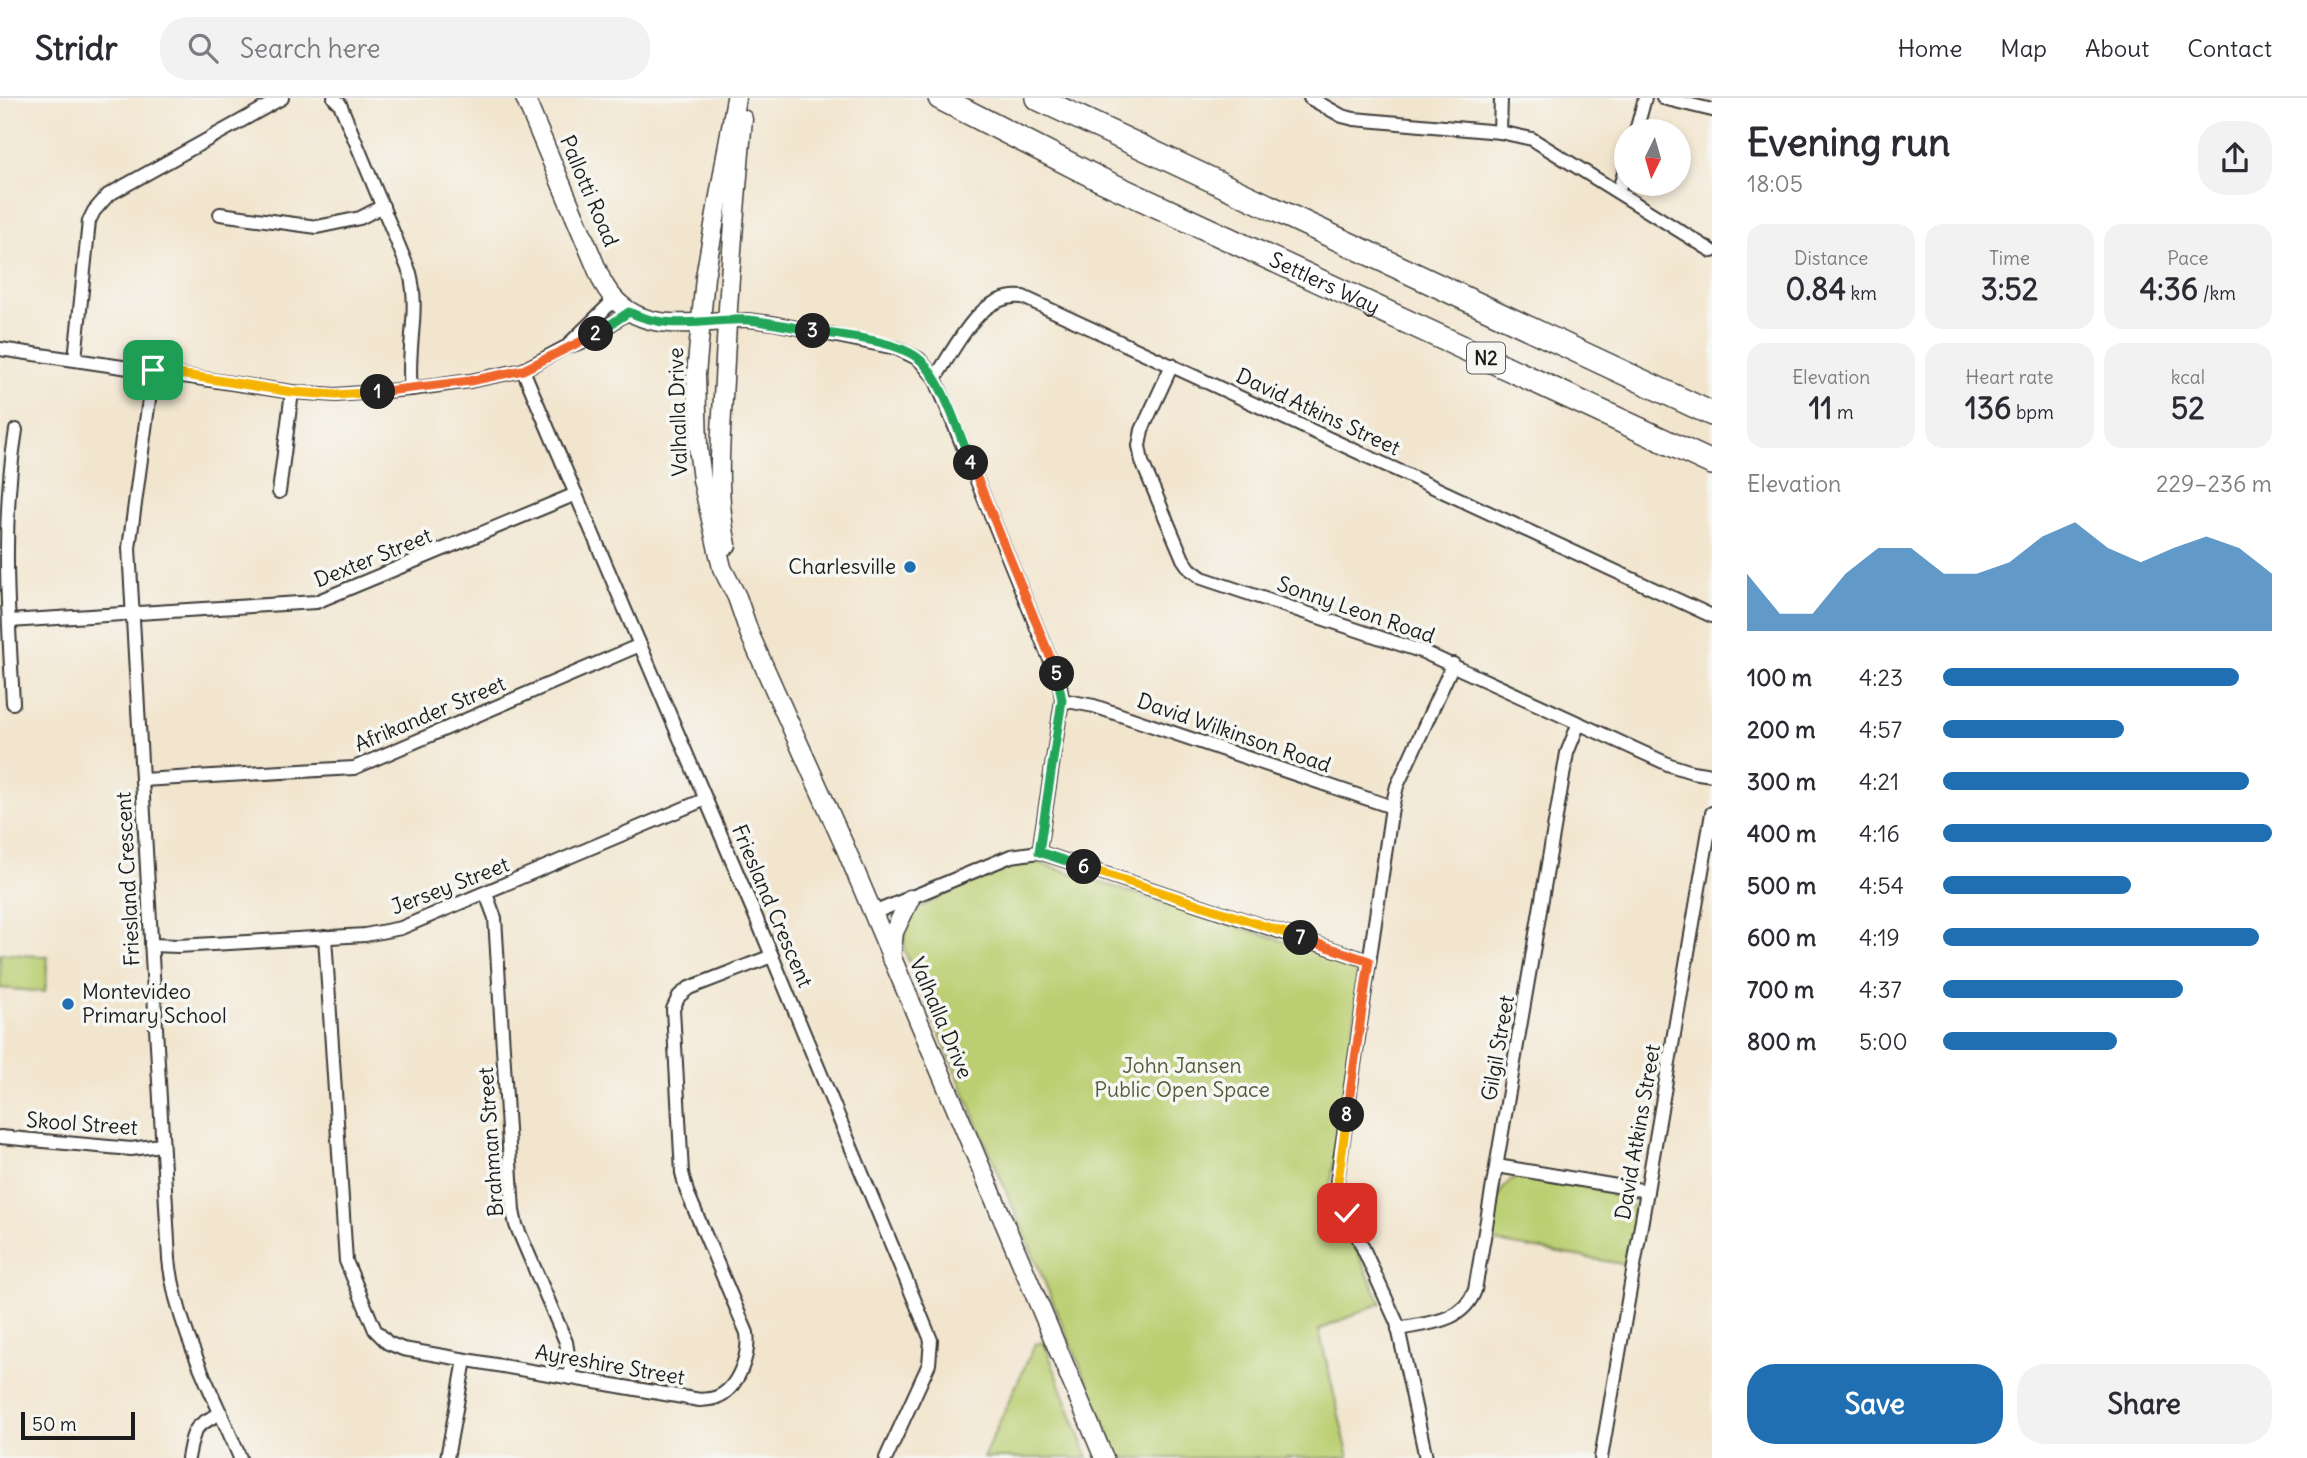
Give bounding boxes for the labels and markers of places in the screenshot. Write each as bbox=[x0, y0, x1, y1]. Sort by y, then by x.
pin: 3 bbox=[796, 314, 830, 348]
pin: 2 bbox=[578, 316, 614, 352]
pin bbox=[123, 340, 183, 400]
pin: 1 bbox=[360, 374, 396, 410]
pin: 4 bbox=[954, 446, 988, 480]
place label: Charlesville bbox=[788, 553, 896, 580]
marker: Charlesville bbox=[902, 559, 918, 575]
pin: 5 bbox=[1040, 656, 1074, 692]
pin: 6 bbox=[1066, 850, 1102, 884]
pin: 7 bbox=[1284, 920, 1318, 956]
place label: Montevideo Primary School bbox=[82, 978, 227, 1029]
marker: Montevideo Primary School bbox=[60, 996, 76, 1012]
pin: 8 bbox=[1330, 1098, 1364, 1132]
pin bbox=[1317, 1183, 1377, 1243]

